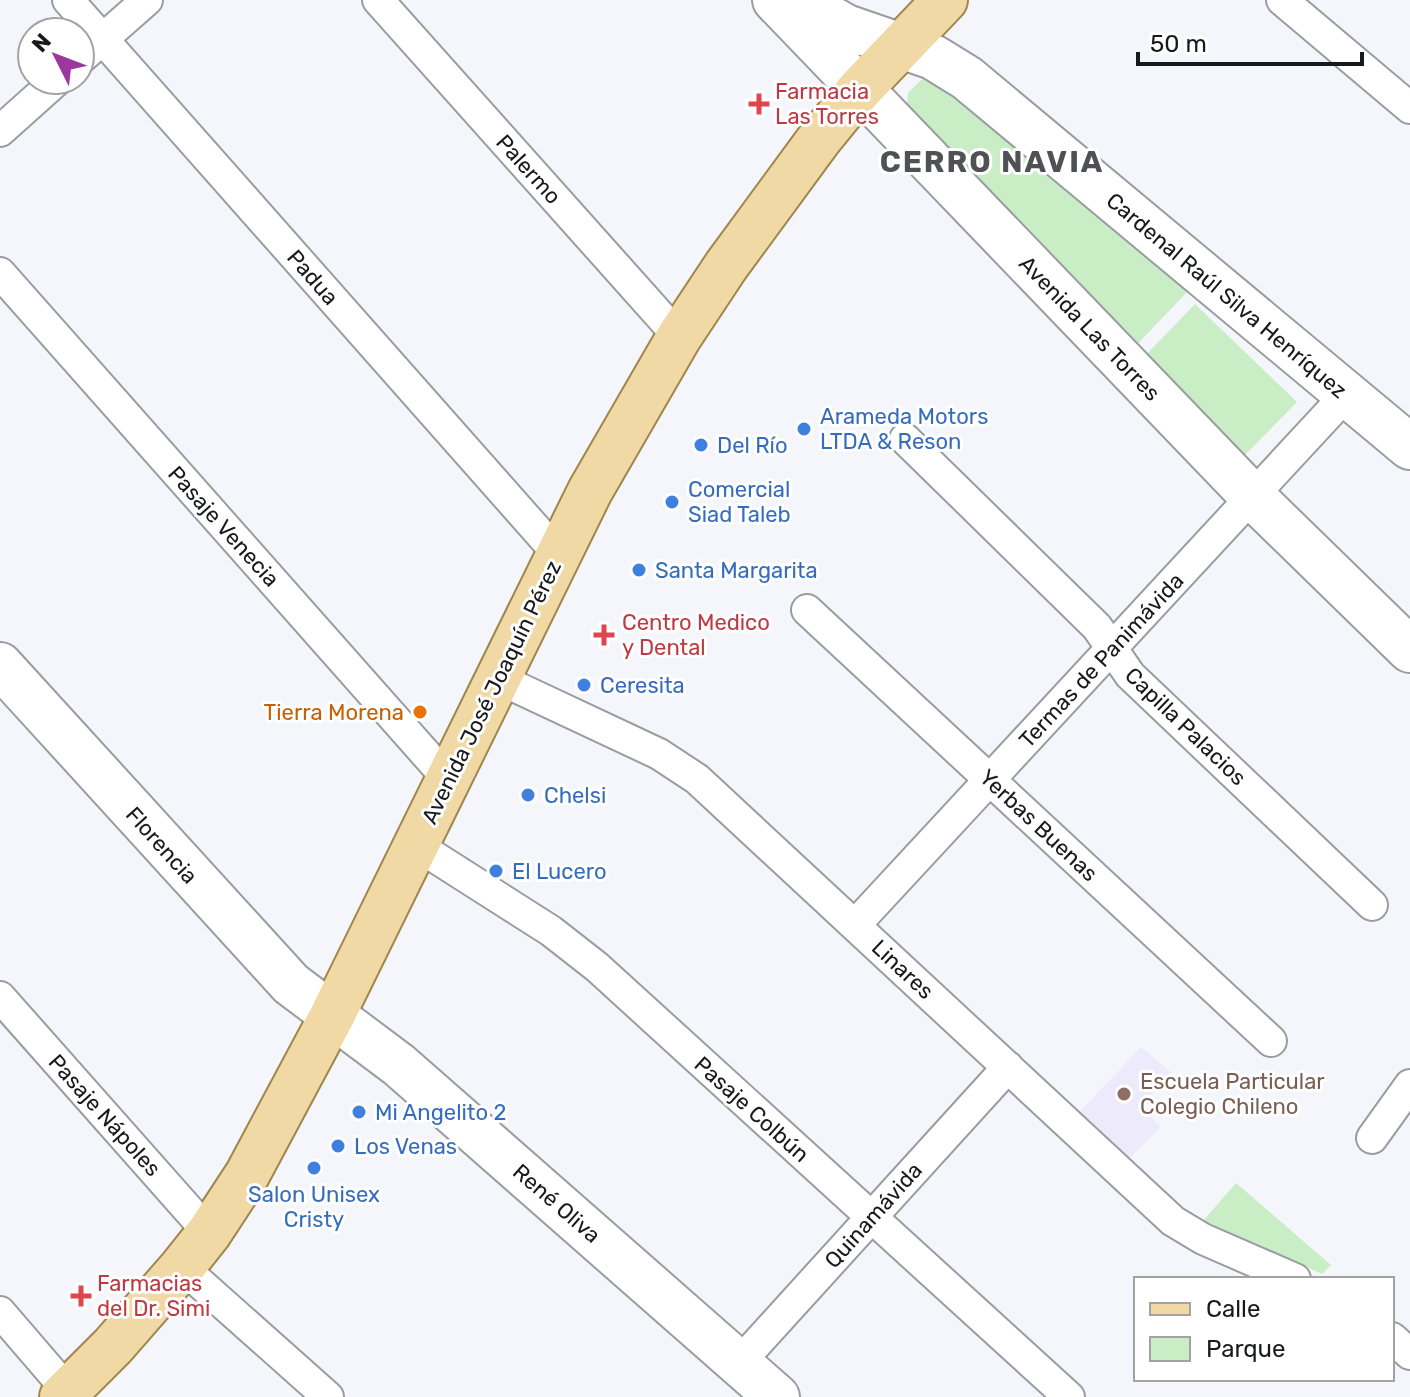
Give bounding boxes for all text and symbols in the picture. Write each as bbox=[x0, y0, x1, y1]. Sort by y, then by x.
north arrow bbox=[16, 16, 96, 96]
scale bar bbox=[1138, 16, 1362, 66]
text: N bbox=[26, 28, 57, 58]
text: 50 m bbox=[1150, 30, 1207, 58]
place label: Farmacia Las Torres bbox=[775, 78, 879, 130]
marker: Farmacia Las Torres bbox=[750, 95, 768, 113]
street label: Palermo bbox=[490, 129, 567, 210]
district label: CERRO NAVIA bbox=[880, 144, 1104, 180]
street label: Cardenal Raúl Silva Henríquez bbox=[1101, 187, 1352, 404]
street label: Padua bbox=[281, 244, 344, 311]
street label: Avenida Las Torres bbox=[1013, 250, 1166, 407]
place label: Arameda Motors LTDA & Reson bbox=[820, 403, 988, 455]
marker: Arameda Motors LTDA & Reson bbox=[795, 420, 813, 438]
place label: Del Río bbox=[717, 432, 788, 459]
marker: Del Río bbox=[692, 436, 710, 454]
street label: Pasaje Venecia bbox=[162, 460, 285, 592]
place label: Comercial Siad Taleb bbox=[688, 476, 791, 528]
marker: Comercial Siad Taleb bbox=[663, 493, 681, 511]
street label: Avenida José Joaquín Pérez bbox=[416, 556, 567, 828]
place label: Santa Margarita bbox=[655, 557, 818, 584]
marker: Santa Margarita bbox=[630, 561, 648, 579]
street label: Termas de Panimávida bbox=[1013, 567, 1189, 753]
place label: Centro Medico y Dental bbox=[622, 609, 770, 661]
marker: Centro Medico y Dental bbox=[593, 624, 615, 646]
street label: Capilla Palacios bbox=[1119, 662, 1252, 791]
place label: Ceresita bbox=[600, 672, 685, 699]
marker: Ceresita bbox=[575, 676, 593, 694]
place label: Tierra Morena bbox=[264, 699, 404, 726]
marker: Tierra Morena bbox=[411, 703, 429, 721]
street label: Yerbas Buenas bbox=[974, 764, 1103, 887]
place label: Chelsi bbox=[544, 782, 606, 809]
marker: Chelsi bbox=[519, 786, 537, 804]
street label: Florencia bbox=[120, 801, 203, 889]
place label: El Lucero bbox=[512, 858, 607, 885]
marker: El Lucero bbox=[487, 862, 505, 880]
street label: Linares bbox=[866, 934, 939, 1005]
street label: Pasaje Nápoles bbox=[43, 1049, 167, 1182]
street label: Pasaje Colbún bbox=[689, 1051, 815, 1168]
place label: Escuela Particular Colegio Chileno bbox=[1140, 1068, 1325, 1120]
marker: Escuela Particular Colegio Chileno bbox=[1115, 1085, 1133, 1103]
place label: Mi Angelito 2 bbox=[375, 1099, 506, 1126]
marker: Mi Angelito 2 bbox=[350, 1103, 368, 1121]
place label: Los Venas bbox=[354, 1133, 457, 1160]
marker: Los Venas bbox=[329, 1137, 347, 1155]
street label: Quinamávida bbox=[819, 1157, 928, 1274]
street label: René Oliva bbox=[507, 1158, 606, 1249]
marker: Salon Unisex Cristy bbox=[305, 1159, 323, 1177]
place label: Salon Unisex Cristy bbox=[248, 1181, 380, 1233]
place label: Farmacias del Dr. Simi bbox=[97, 1270, 210, 1322]
legend bbox=[1134, 1277, 1394, 1381]
marker: Farmacias del Dr. Simi bbox=[72, 1287, 90, 1305]
text: Calle bbox=[1206, 1295, 1260, 1323]
text: Parque bbox=[1206, 1335, 1285, 1363]

